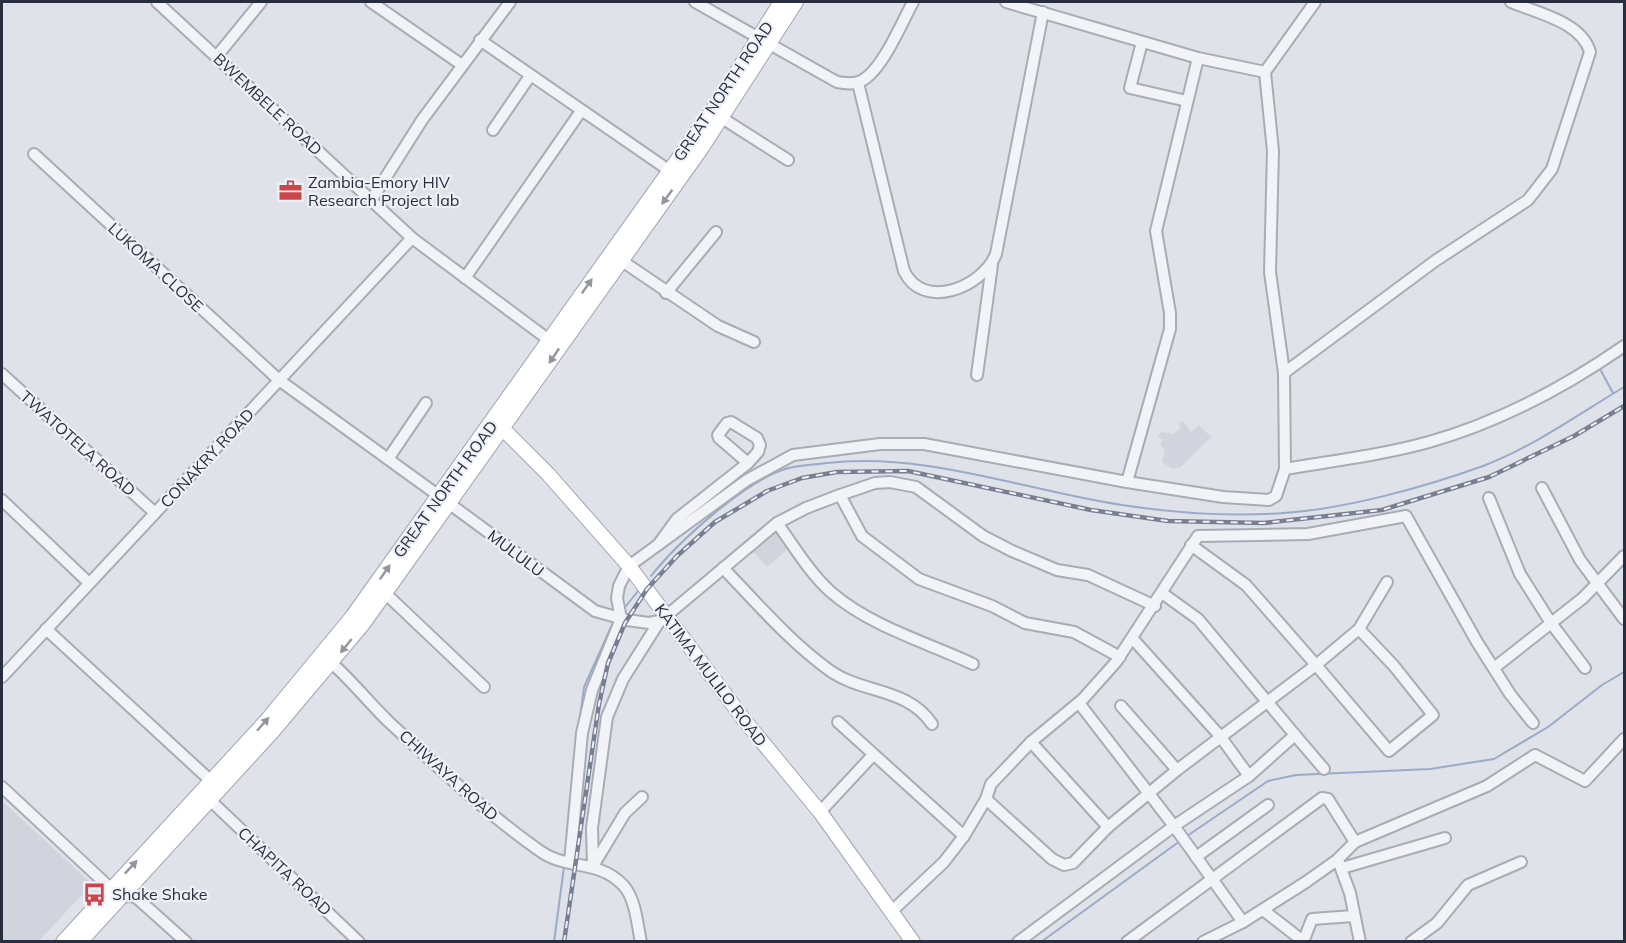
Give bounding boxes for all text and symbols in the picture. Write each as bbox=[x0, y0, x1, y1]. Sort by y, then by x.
street label: GREAT NORTH ROAD bbox=[669, 17, 777, 165]
street label: BWEMBELE ROAD bbox=[210, 49, 326, 159]
place label: Zambia-Emory HIV Research Project lab bbox=[308, 172, 459, 210]
office icon: Zambia-Emory HIV Research Project lab bbox=[277, 178, 303, 204]
one-way arrow bbox=[661, 189, 673, 205]
street label: LUKOMA CLOSE bbox=[104, 218, 208, 316]
one-way arrow bbox=[581, 278, 592, 294]
one-way arrow bbox=[549, 348, 560, 364]
street label: TWATOTELA ROAD bbox=[16, 386, 140, 500]
street label: CONAKRY ROAD bbox=[156, 404, 258, 512]
street label: GREAT NORTH ROAD bbox=[389, 417, 501, 561]
street label: MULULU bbox=[484, 525, 548, 581]
one-way arrow bbox=[379, 564, 390, 580]
street label: KATIMA MULILO ROAD bbox=[651, 600, 771, 750]
one-way arrow bbox=[340, 638, 353, 653]
one-way arrow bbox=[256, 717, 269, 732]
street label: CHIWAYA ROAD bbox=[395, 725, 503, 825]
street label: CHAPITA ROAD bbox=[234, 823, 336, 919]
one-way arrow bbox=[124, 860, 138, 875]
bus stop icon: Shake Shake bbox=[81, 881, 107, 907]
place label: Shake Shake bbox=[112, 884, 208, 904]

